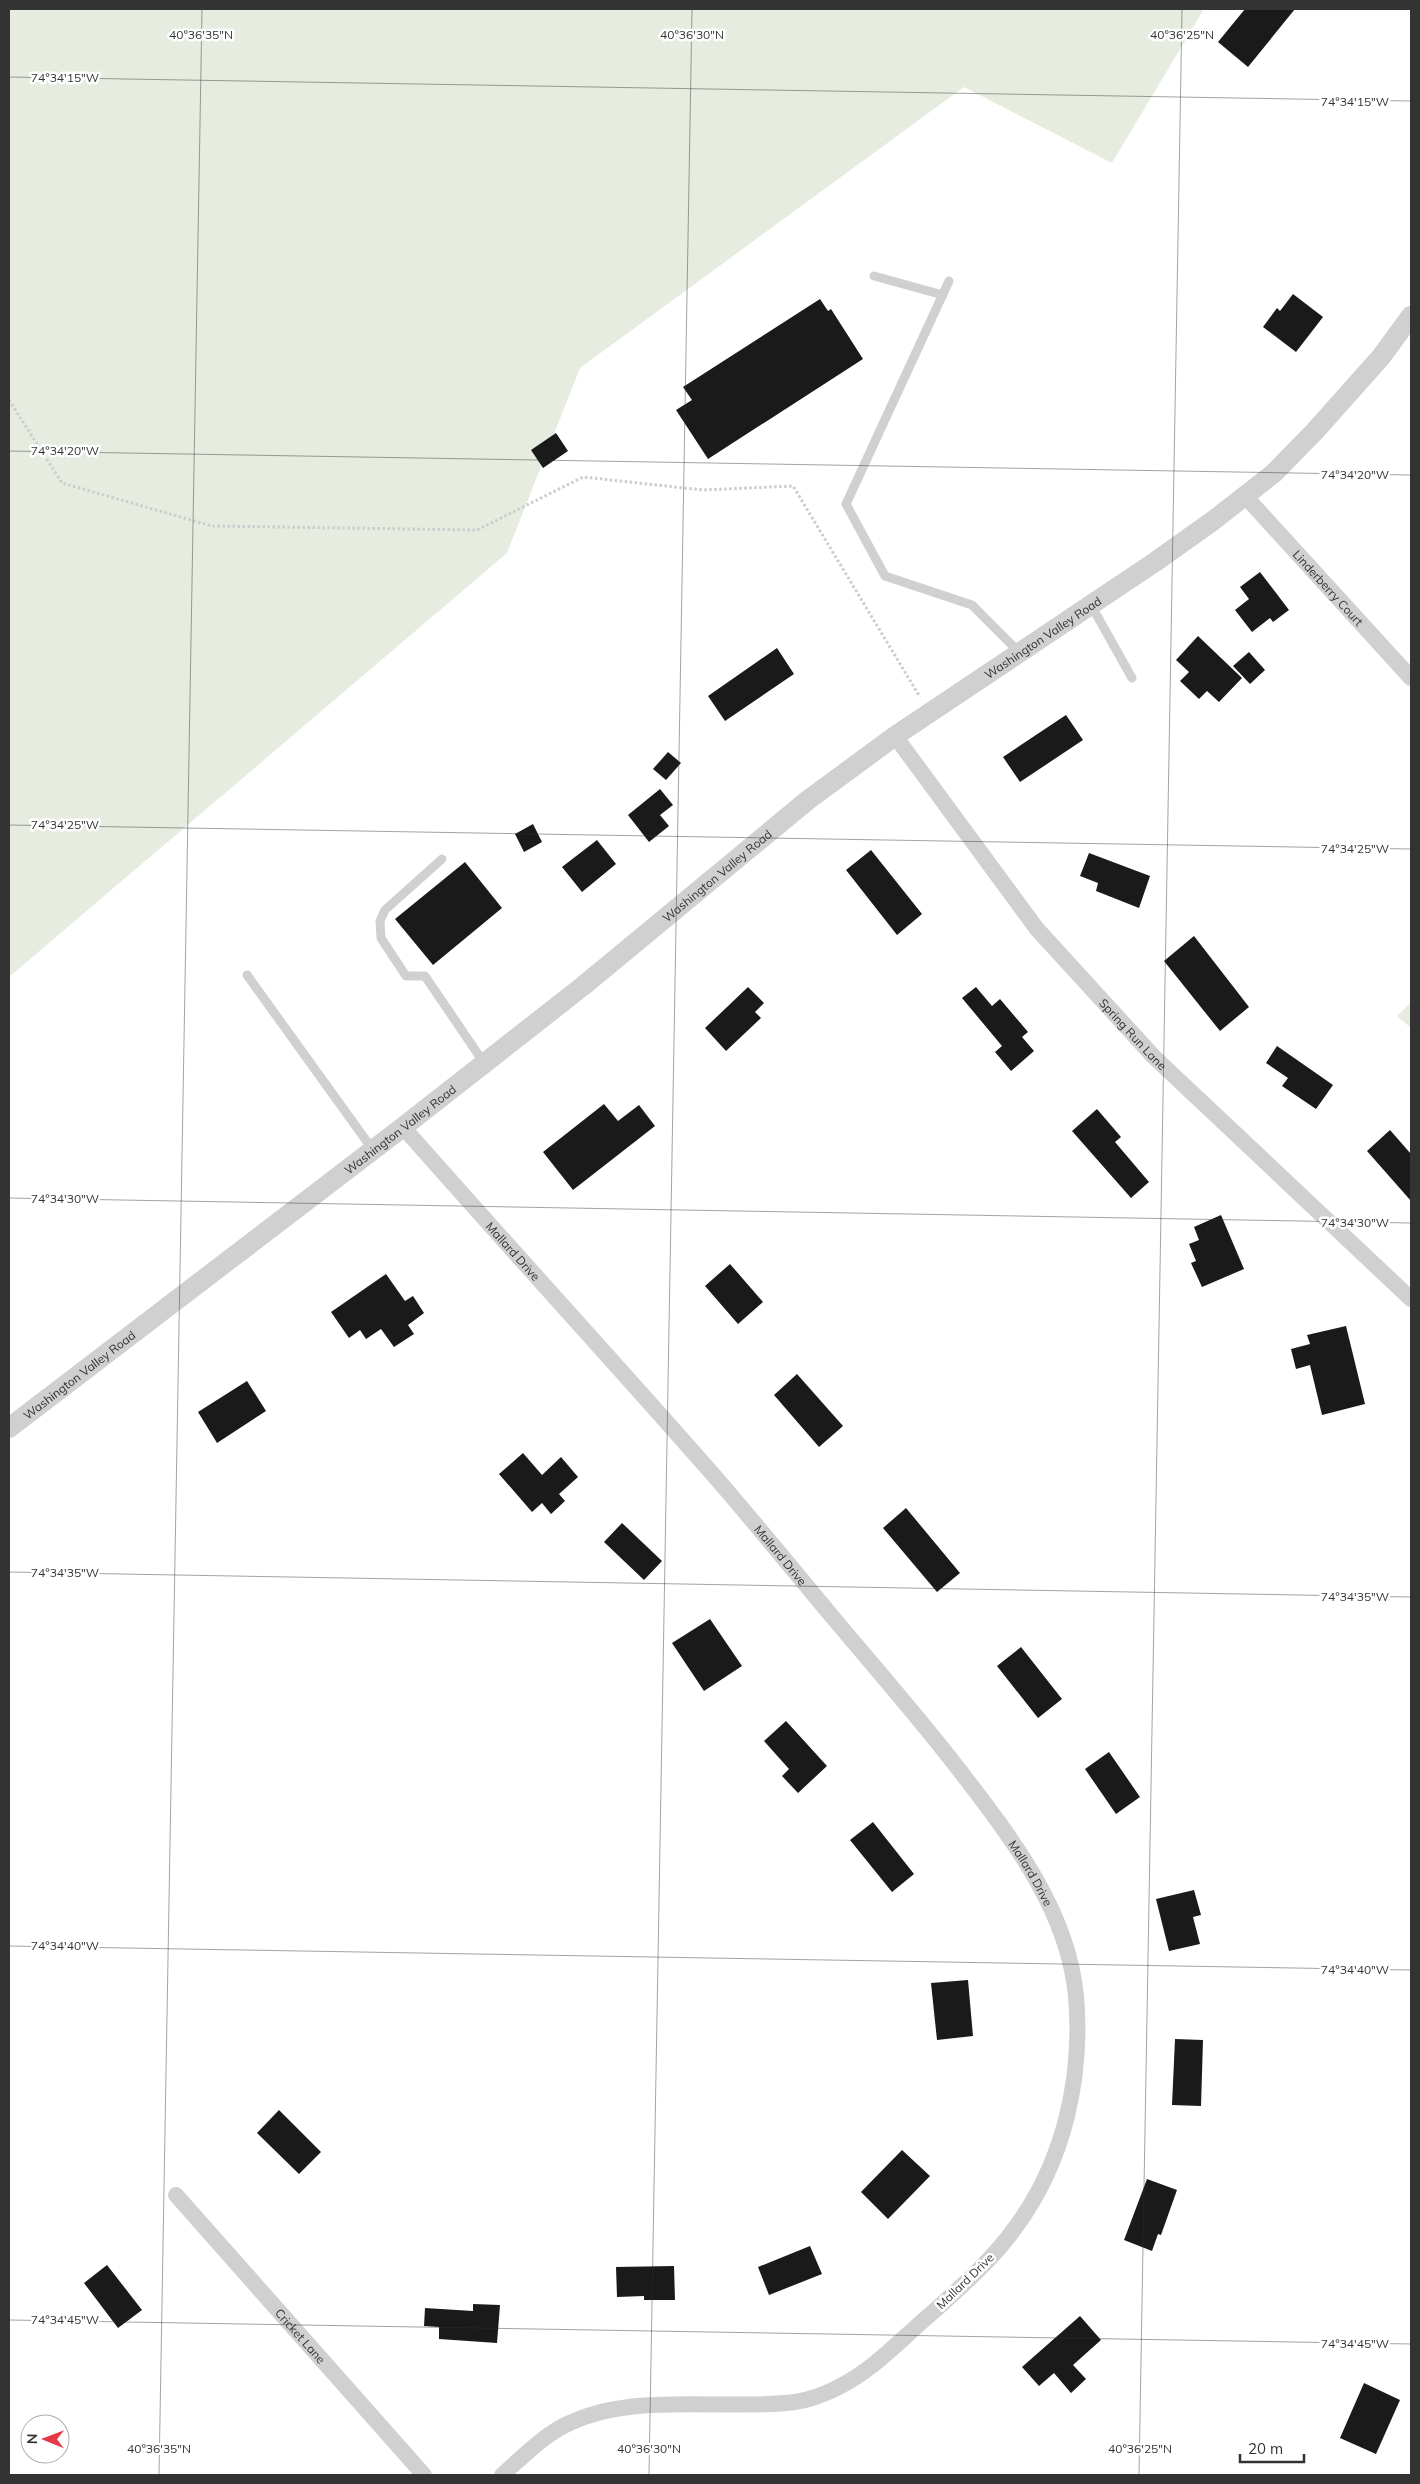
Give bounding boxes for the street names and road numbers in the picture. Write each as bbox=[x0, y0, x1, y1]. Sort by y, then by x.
street label: Linderberry Court bbox=[1290, 547, 1367, 629]
street label: Washington Valley Road bbox=[981, 593, 1104, 682]
street label: Washington Valley Road bbox=[659, 826, 774, 925]
street label: Spring Run Lane bbox=[1096, 995, 1170, 1073]
street label: Washington Valley Road bbox=[341, 1081, 459, 1177]
street label: Mallard Drive bbox=[483, 1218, 544, 1284]
street label: Washington Valley Road bbox=[20, 1327, 138, 1422]
street label: Mallard Drive bbox=[752, 1522, 810, 1588]
street label: Mallard Drive bbox=[1006, 1837, 1056, 1908]
street label: Mallard Drive bbox=[933, 2250, 997, 2312]
street label: Cricket Lane bbox=[272, 2305, 329, 2366]

